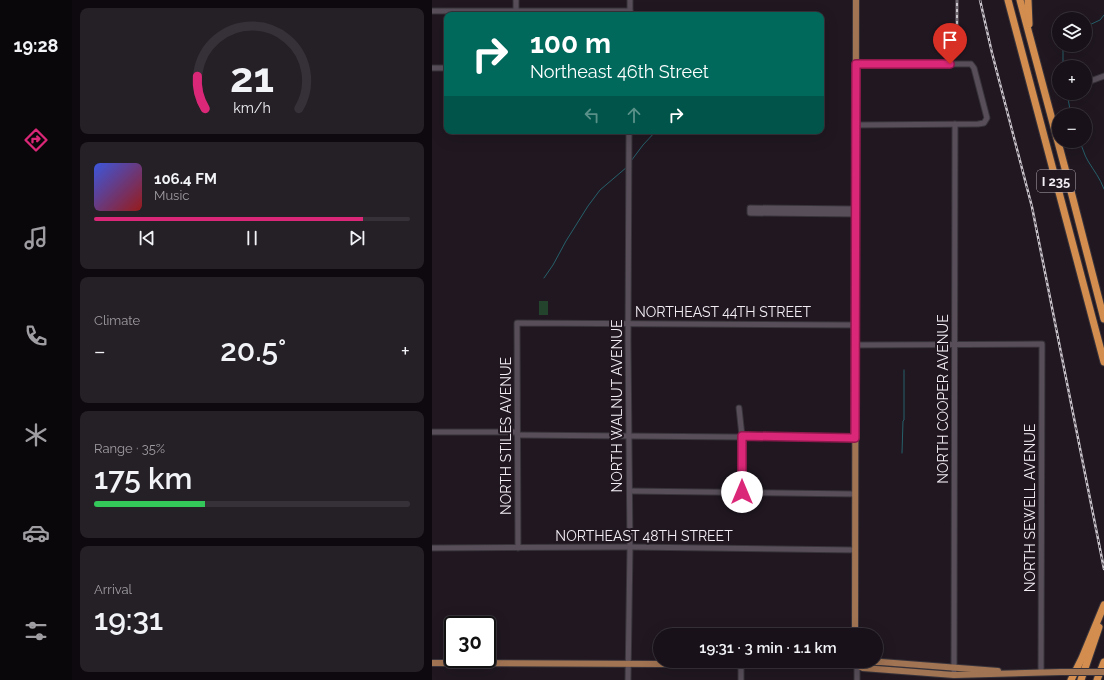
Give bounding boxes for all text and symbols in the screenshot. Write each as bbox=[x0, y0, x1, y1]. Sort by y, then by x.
map controls bbox=[1052, 12, 1092, 148]
button: layers bbox=[1052, 12, 1092, 52]
pin bbox=[933, 23, 967, 64]
text: 100 m bbox=[530, 27, 611, 60]
icon: right bbox=[464, 28, 516, 80]
icon: arrive bbox=[939, 29, 961, 51]
text: 19:28 bbox=[14, 35, 58, 56]
text: 21 bbox=[230, 53, 274, 102]
button: + bbox=[1052, 60, 1092, 100]
text: Northeast 46th Street bbox=[530, 61, 709, 82]
text: km/h bbox=[233, 100, 271, 116]
icon: left bbox=[581, 104, 603, 126]
icon: ahead bbox=[623, 104, 645, 126]
icon: right bbox=[665, 104, 687, 126]
button: − bbox=[1052, 108, 1092, 148]
icon: directions bbox=[22, 126, 50, 154]
text: 106.4 FM bbox=[154, 170, 217, 188]
road number: I 235 bbox=[1037, 170, 1075, 192]
text: Music bbox=[154, 188, 189, 203]
icon: music bbox=[22, 224, 50, 252]
icon: previous bbox=[136, 227, 158, 249]
icon: pause bbox=[241, 227, 263, 249]
icon: next bbox=[346, 227, 368, 249]
street label: NORTHEAST 44TH STREET bbox=[635, 304, 811, 320]
text: Climate bbox=[94, 313, 140, 328]
street label: NORTH COOPER AVENUE bbox=[935, 314, 951, 484]
street label: NORTH WALNUT AVENUE bbox=[609, 320, 625, 492]
icon: phone bbox=[22, 322, 50, 350]
text: 20.5° bbox=[220, 333, 286, 368]
text: − bbox=[94, 338, 106, 364]
text: + bbox=[401, 338, 410, 364]
street label: NORTH STILES AVENUE bbox=[498, 357, 514, 515]
icon: climate bbox=[22, 421, 50, 449]
street label: NORTH SEWELL AVENUE bbox=[1022, 424, 1038, 592]
text: Range · 35% bbox=[94, 441, 165, 456]
text: 175 km bbox=[94, 461, 192, 496]
position arrow bbox=[721, 471, 763, 513]
icon: car bbox=[22, 519, 50, 547]
street label: NORTHEAST 48TH STREET bbox=[555, 528, 733, 544]
text: Arrival bbox=[94, 582, 132, 597]
text: 19:31 bbox=[94, 602, 163, 637]
speed limit sign: 30 bbox=[444, 616, 496, 668]
icon: filters bbox=[22, 617, 50, 645]
text: 19:31 · 3 min · 1.1 km bbox=[699, 639, 837, 657]

